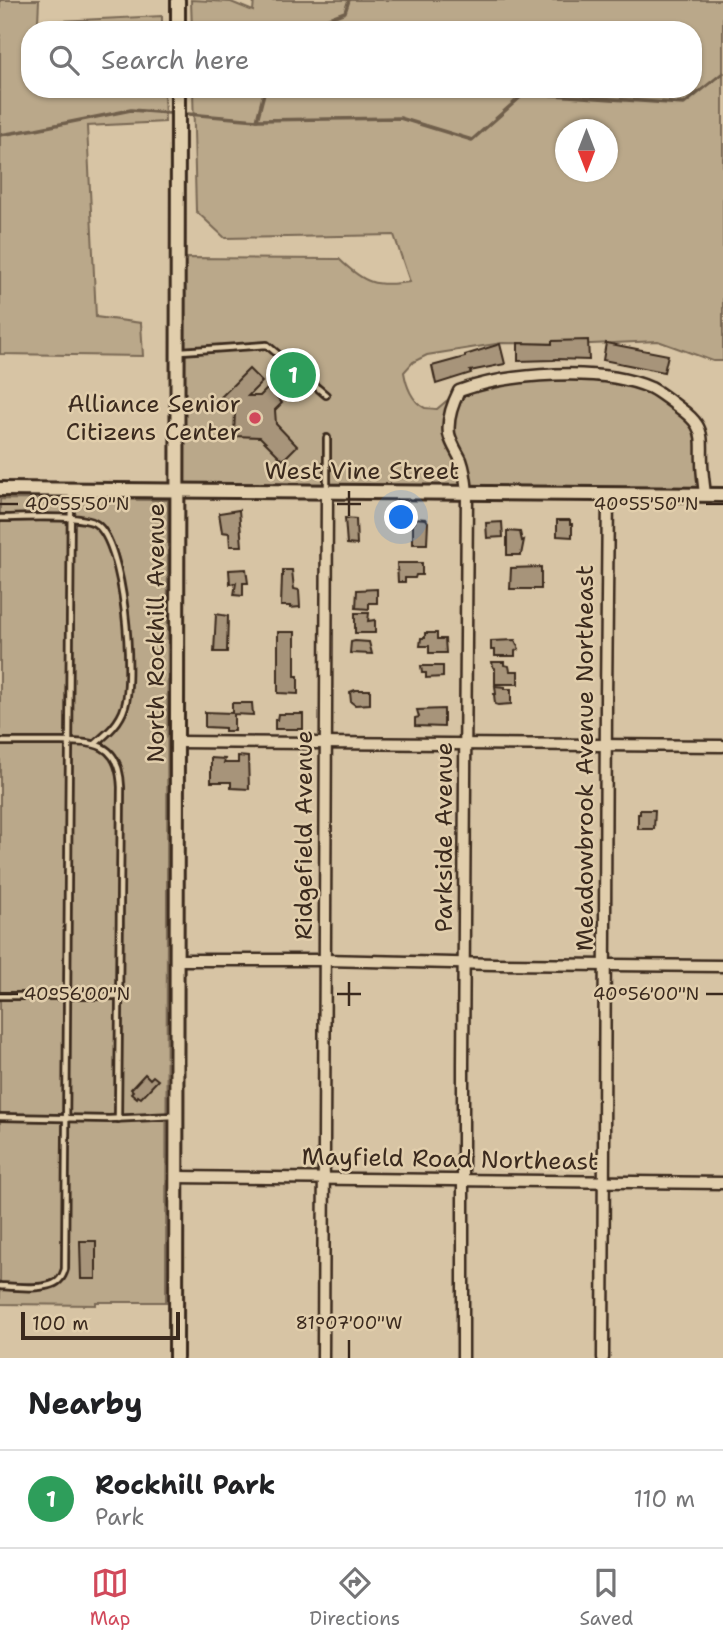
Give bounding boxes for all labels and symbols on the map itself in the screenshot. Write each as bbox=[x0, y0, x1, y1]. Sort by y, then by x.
north arrow bbox=[555, 119, 618, 182]
pin: 1 bbox=[270, 349, 316, 401]
place label: Alliance Senior Citizens Center bbox=[66, 388, 241, 448]
marker: Alliance Senior Citizens Center bbox=[247, 410, 263, 426]
street label: West Vine Street bbox=[264, 455, 460, 487]
text: 40°55'50"N bbox=[25, 492, 129, 516]
text: 40°55'50"N bbox=[594, 492, 698, 516]
your location bbox=[384, 500, 418, 534]
street label: North Rockhill Avenue bbox=[140, 503, 172, 763]
street label: Meadowbrook Avenue Northeast bbox=[569, 565, 601, 951]
street label: Ridgefield Avenue bbox=[288, 730, 320, 940]
street label: Parkside Avenue bbox=[428, 742, 460, 932]
text: 40°56'00"N bbox=[24, 982, 130, 1006]
text: 40°56'00"N bbox=[593, 982, 699, 1006]
street label: Mayfield Road Northeast bbox=[301, 1140, 599, 1178]
scale bar bbox=[21, 1309, 180, 1341]
text: 81°07'00"W bbox=[296, 1311, 402, 1335]

